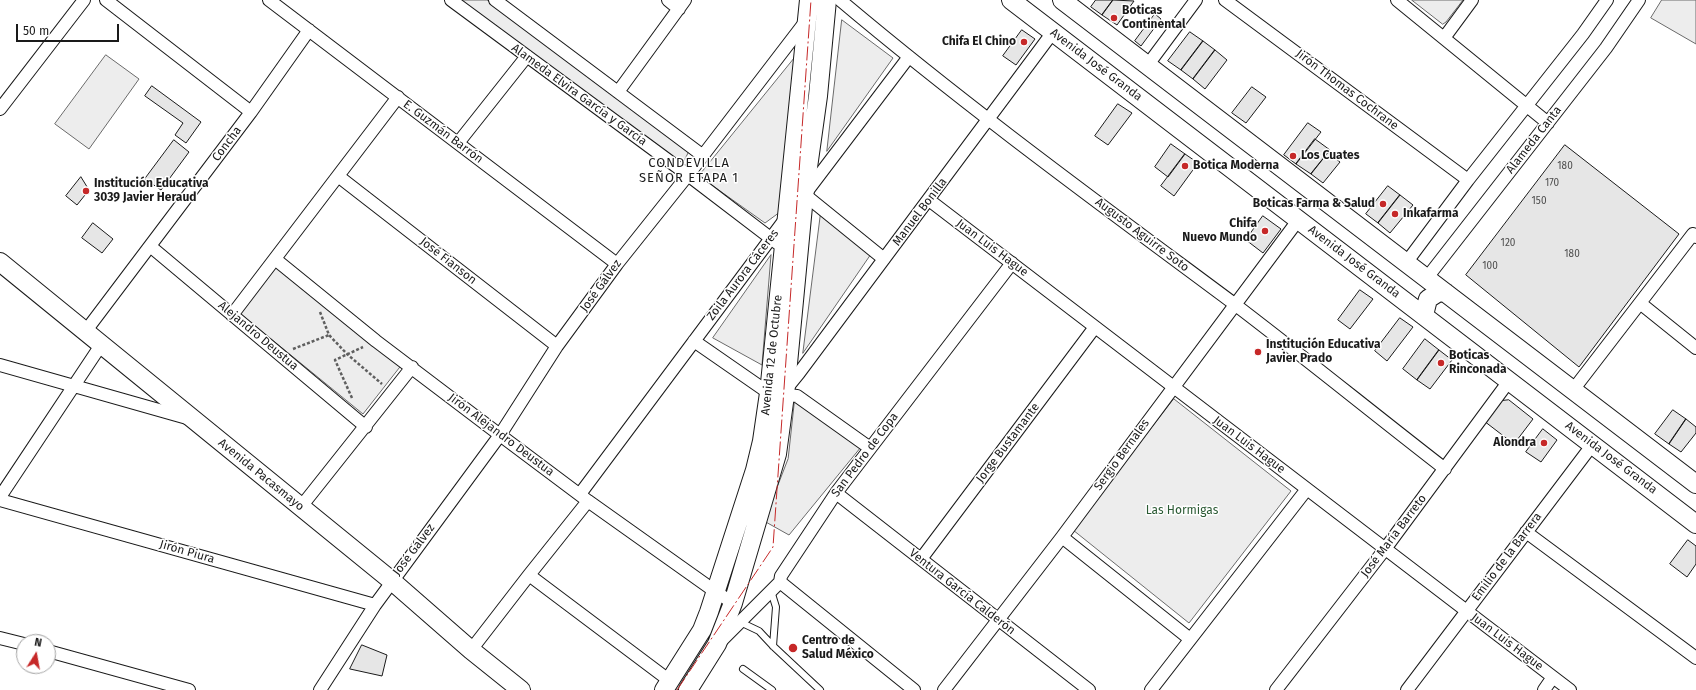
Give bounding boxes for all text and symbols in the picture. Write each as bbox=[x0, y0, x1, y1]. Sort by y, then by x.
place label: Boticas Continental bbox=[1122, 4, 1186, 32]
marker: Boticas Continental bbox=[1109, 13, 1119, 23]
scale bar bbox=[18, 16, 121, 42]
text: 50 m bbox=[23, 24, 49, 38]
street label: Avenida José Granda bbox=[1047, 26, 1145, 104]
place label: Chifa El Chino bbox=[942, 35, 1016, 49]
marker: Chifa El Chino bbox=[1019, 37, 1029, 47]
street label: Alameda Elvira García y García bbox=[509, 41, 649, 149]
street label: Jirón Thomas Cochrane bbox=[1293, 47, 1401, 133]
street label: E. Guzmán Barrón bbox=[400, 97, 486, 167]
street label: Alameda Canta bbox=[1503, 103, 1565, 177]
street label: Concha bbox=[209, 124, 245, 164]
place label: Los Cuates bbox=[1301, 149, 1359, 163]
marker: Los Cuates bbox=[1288, 151, 1298, 161]
district label: CONDEVILLA SEÑOR ETAPA 1 bbox=[639, 155, 739, 186]
place label: Botica Moderna bbox=[1193, 159, 1279, 173]
house number: 180 bbox=[1557, 160, 1573, 172]
marker: Botica Moderna bbox=[1180, 161, 1190, 171]
street label: Manuel Bonilla bbox=[890, 175, 950, 249]
place label: Institución Educativa 3039 Javier Heraud bbox=[94, 177, 208, 205]
house number: 170 bbox=[1545, 177, 1559, 189]
marker: Institución Educativa 3039 Javier Heraud bbox=[81, 186, 91, 196]
street label: Augusto Aguirre Soto bbox=[1092, 195, 1192, 275]
house number: 150 bbox=[1532, 195, 1546, 207]
place label: Boticas Farma & Salud bbox=[1253, 197, 1375, 211]
marker: Boticas Farma & Salud bbox=[1378, 199, 1388, 209]
place label: Inkafarma bbox=[1403, 207, 1459, 221]
marker: Inkafarma bbox=[1390, 209, 1400, 219]
street label: Juan Luis Hague bbox=[953, 216, 1031, 280]
place label: Chifa Nuevo Mundo bbox=[1182, 217, 1257, 245]
street label: Avenida José Granda bbox=[1305, 223, 1403, 301]
marker: Chifa Nuevo Mundo bbox=[1260, 226, 1270, 236]
street label: Zoila Aurora Cáceres bbox=[704, 227, 782, 323]
street label: José Fianson bbox=[417, 234, 479, 288]
house number: 120 bbox=[1501, 237, 1515, 249]
house number: 180 bbox=[1564, 248, 1580, 260]
street label: José Gálvez bbox=[577, 257, 625, 315]
house number: 100 bbox=[1482, 260, 1498, 272]
street label: Avenida 12 de Octubre bbox=[759, 294, 785, 416]
street label: Alejandro Deustua bbox=[215, 298, 301, 374]
place label: Institución Educativa Javier Prado bbox=[1266, 338, 1380, 366]
marker: Institución Educativa Javier Prado bbox=[1253, 347, 1263, 357]
place label: Boticas Rinconada bbox=[1449, 349, 1507, 377]
marker: Boticas Rinconada bbox=[1436, 358, 1446, 368]
street label: Jirón Alejandro Deustua bbox=[445, 391, 557, 479]
street label: Jorge Bustamante bbox=[973, 400, 1043, 486]
street label: San Pedro de Copa bbox=[829, 410, 901, 500]
street label: Juan Luis Hague bbox=[1210, 413, 1288, 477]
street label: Sergio Bernales bbox=[1091, 416, 1153, 494]
street label: Avenida José Granda bbox=[1562, 419, 1660, 497]
street label: Avenida Pacasmayo bbox=[215, 436, 307, 514]
place label: Alondra bbox=[1493, 436, 1536, 450]
marker: Alondra bbox=[1539, 438, 1549, 448]
street label: José María Barreto bbox=[1358, 492, 1430, 580]
park label: Las Hormigas bbox=[1146, 504, 1218, 518]
street label: Emilio de la Barrera bbox=[1469, 510, 1545, 604]
street label: José Gálvez bbox=[390, 521, 438, 579]
street label: Jirón Piura bbox=[158, 537, 216, 567]
street label: Ventura García Calderón bbox=[906, 546, 1018, 638]
street label: Juan Luis Hague bbox=[1468, 610, 1546, 674]
north arrow bbox=[16, 634, 56, 674]
place label: Centro de Salud México bbox=[802, 634, 874, 662]
text: N bbox=[33, 636, 43, 650]
marker: Centro de Salud México bbox=[787, 642, 799, 654]

